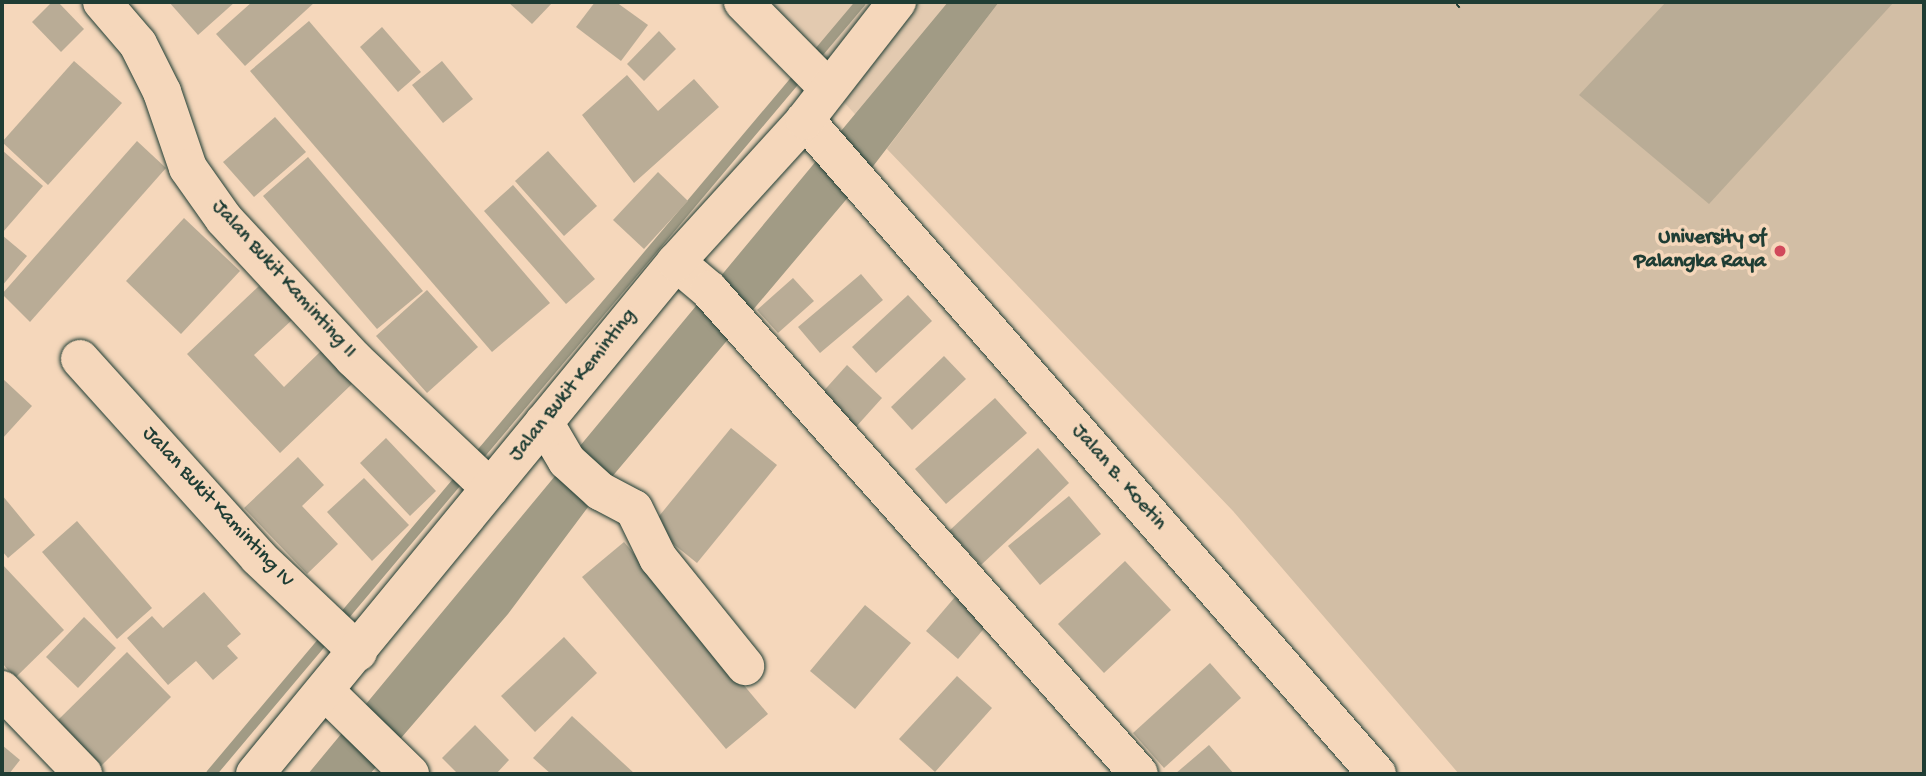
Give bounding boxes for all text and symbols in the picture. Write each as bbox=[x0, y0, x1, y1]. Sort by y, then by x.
street label: Jalan Bukit Kaminting II bbox=[205, 195, 361, 365]
place label: University of Palangka Raya bbox=[1634, 226, 1766, 276]
marker: University of Palangka Raya bbox=[1772, 243, 1788, 259]
street label: Jalan Bukit Keminting bbox=[505, 305, 643, 467]
street label: Jalan B. Koetin bbox=[1065, 420, 1171, 536]
street label: Jalan Bukit Kaminting IV bbox=[136, 422, 298, 594]

